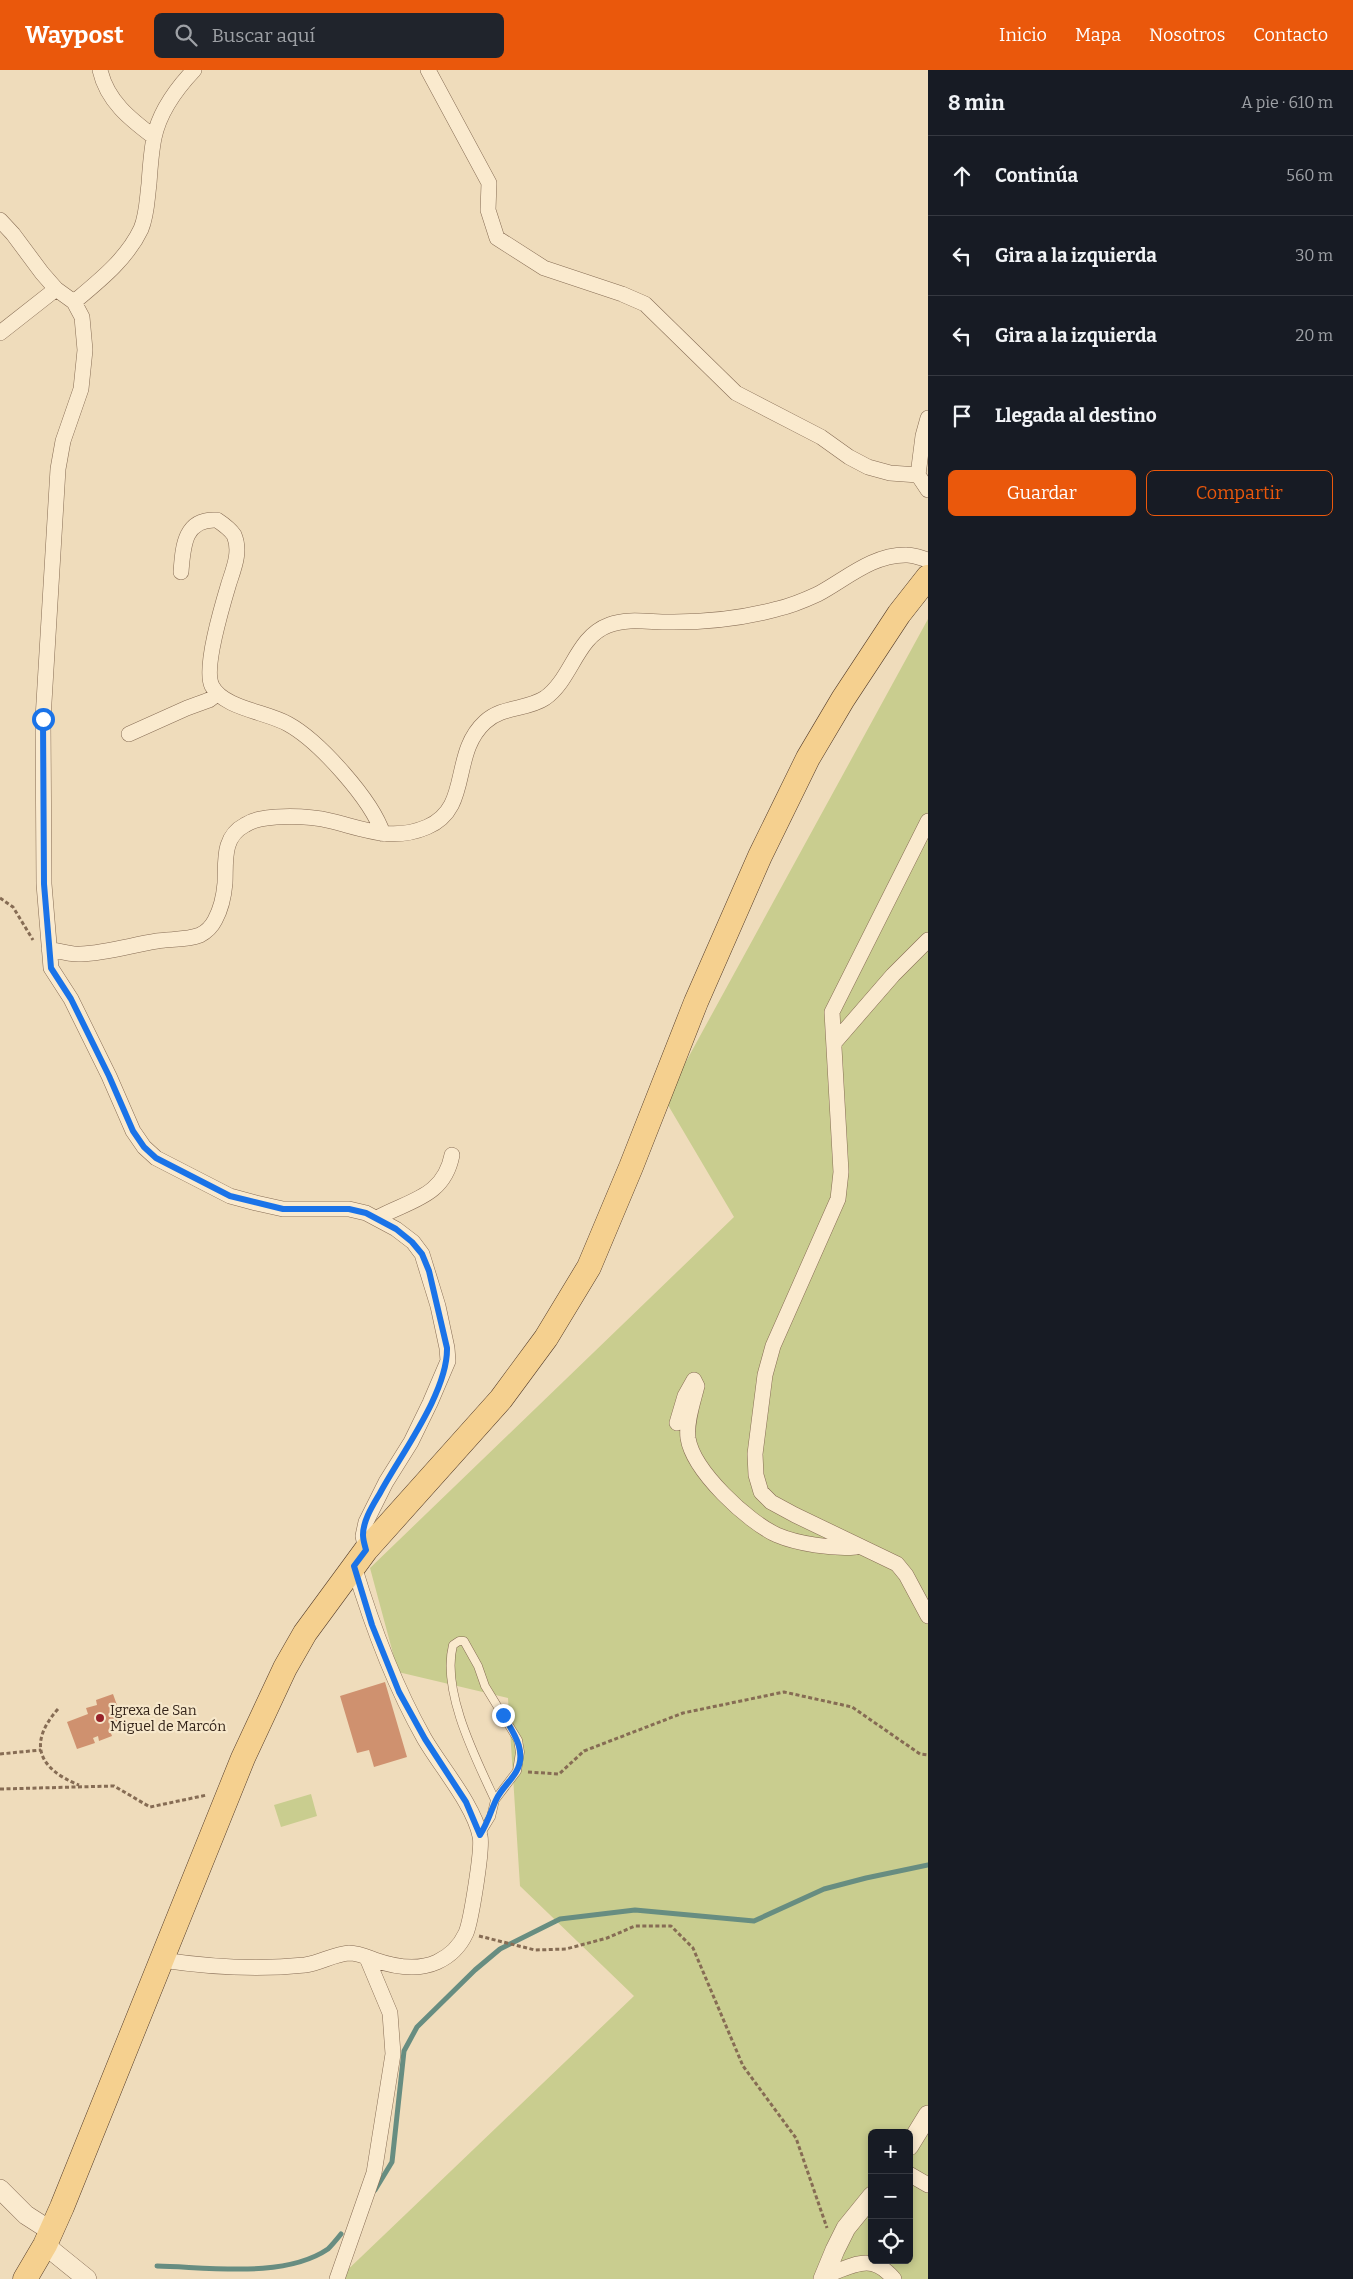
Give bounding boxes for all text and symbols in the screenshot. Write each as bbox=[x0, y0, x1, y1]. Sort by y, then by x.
search box bbox=[154, 13, 504, 58]
text: Waypost bbox=[25, 21, 124, 49]
icon: search bbox=[172, 21, 200, 49]
text: Buscar aquí bbox=[212, 24, 315, 47]
text: Inicio bbox=[999, 24, 1047, 46]
text: Mapa bbox=[1075, 24, 1121, 46]
text: Nosotros bbox=[1149, 24, 1225, 46]
text: Contacto bbox=[1253, 24, 1328, 46]
text: 8 min bbox=[948, 90, 1005, 116]
text: A pie · 610 m bbox=[1241, 93, 1333, 112]
icon: ahead bbox=[948, 162, 976, 190]
text: Continúa bbox=[995, 164, 1078, 187]
text: 560 m bbox=[1286, 166, 1333, 185]
icon: left bbox=[948, 242, 976, 270]
text: Gira a la izquierda bbox=[995, 244, 1157, 267]
text: 30 m bbox=[1295, 246, 1333, 265]
icon: left bbox=[948, 322, 976, 350]
text: Gira a la izquierda bbox=[995, 324, 1157, 347]
text: 20 m bbox=[1296, 326, 1333, 345]
icon: arrive bbox=[948, 402, 976, 430]
text: Llegada al destino bbox=[995, 404, 1157, 427]
button: Guardar bbox=[948, 470, 1136, 516]
button: Compartir bbox=[1146, 470, 1333, 516]
route start bbox=[32, 708, 55, 731]
place label: Igrexa de San Miguel de Marcón bbox=[110, 1702, 226, 1735]
route end bbox=[492, 1704, 515, 1727]
marker: Igrexa de San Miguel de Marcón bbox=[94, 1712, 106, 1724]
map controls bbox=[868, 2129, 913, 2264]
button: + bbox=[868, 2129, 913, 2174]
button: − bbox=[868, 2174, 913, 2219]
button: locate bbox=[868, 2219, 913, 2264]

